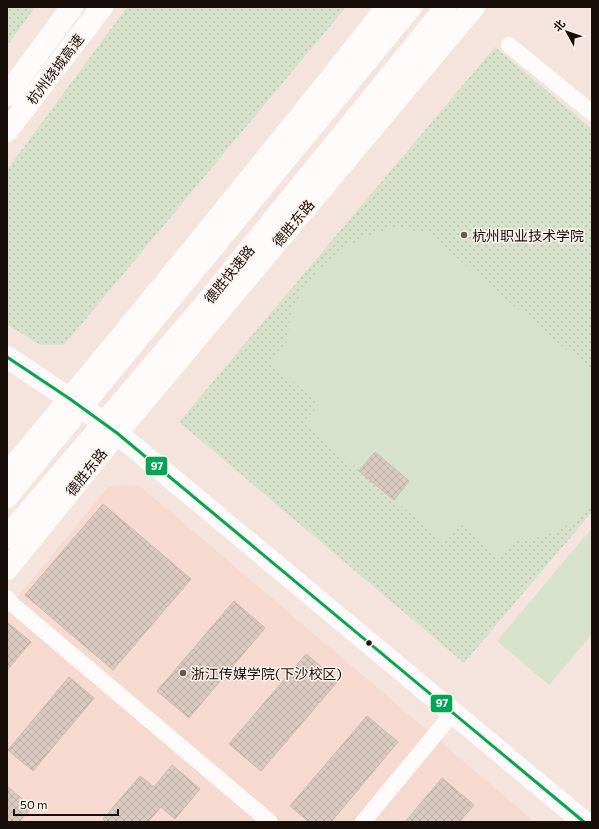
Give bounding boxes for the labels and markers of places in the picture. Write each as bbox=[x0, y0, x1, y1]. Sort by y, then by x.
place label: 杭州职业技术学院 bbox=[472, 227, 584, 244]
marker: 杭州职业技术学院 bbox=[459, 230, 469, 240]
unlabelled marker bbox=[364, 638, 374, 648]
place label: 浙江传媒学院(下沙校区) bbox=[191, 665, 342, 682]
marker: 浙江传媒学院(下沙校区) bbox=[178, 668, 188, 678]

